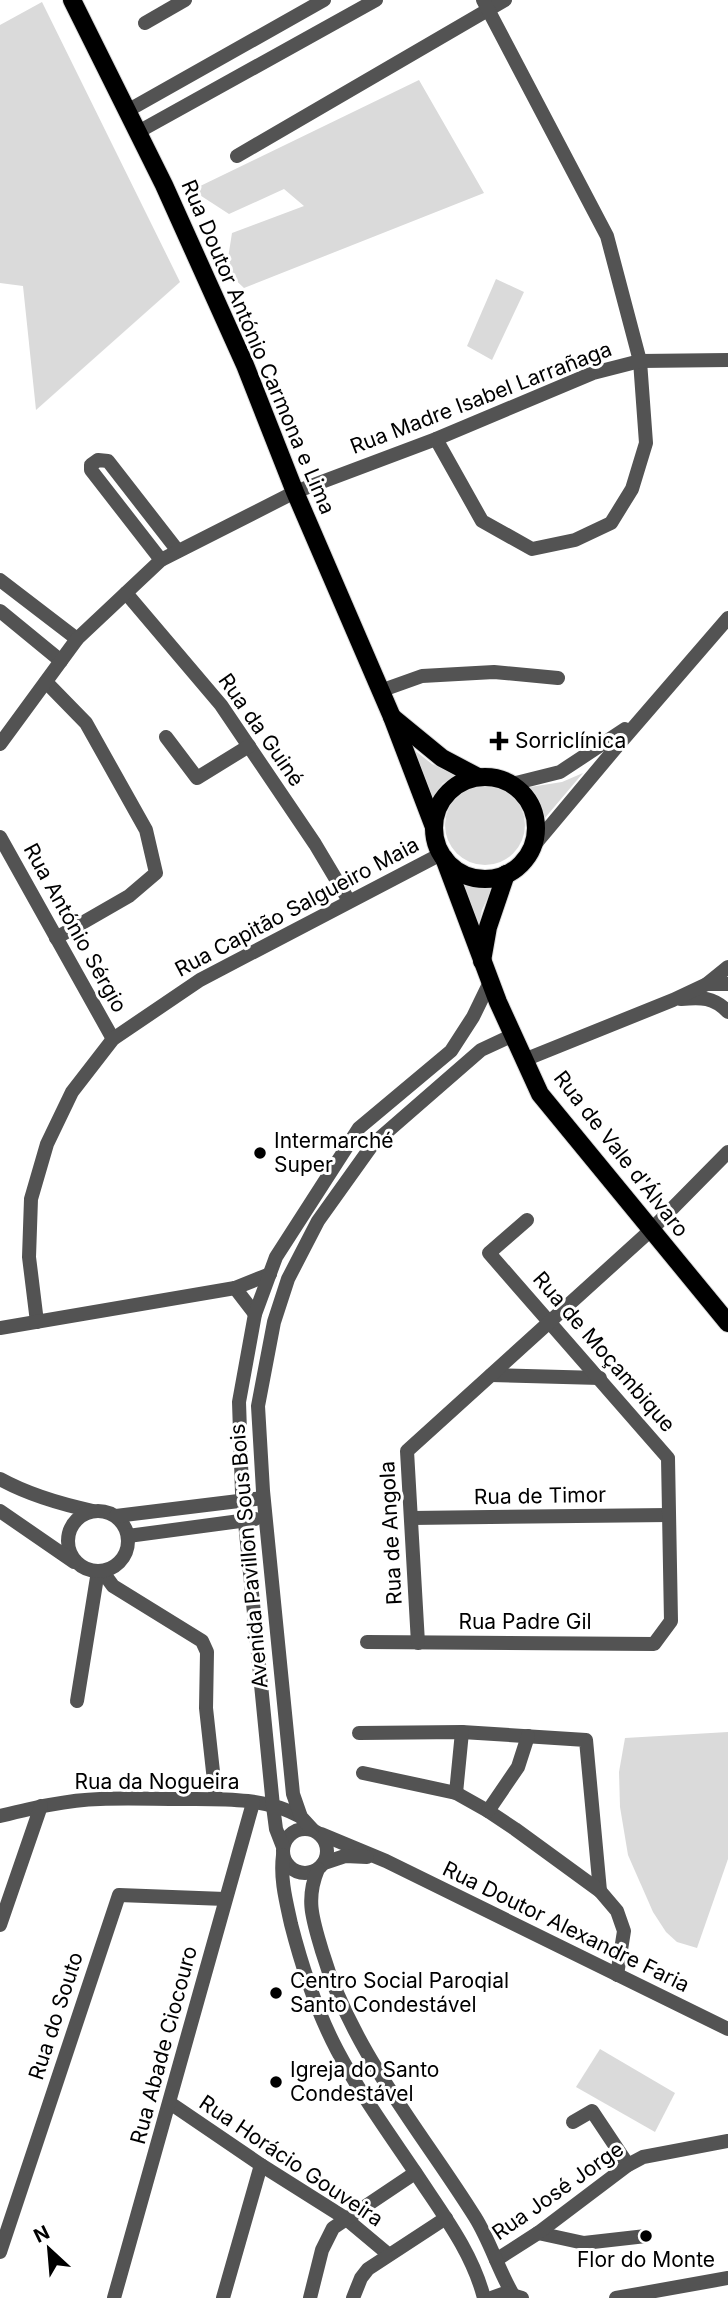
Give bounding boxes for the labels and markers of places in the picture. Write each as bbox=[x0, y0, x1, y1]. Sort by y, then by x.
place label: Sorriclínica bbox=[515, 728, 626, 753]
marker: Sorriclínica bbox=[489, 731, 509, 751]
place label: Intermarché Super bbox=[274, 1128, 394, 1177]
marker: Intermarché Super bbox=[252, 1145, 268, 1161]
place label: Centro Social Paroqial Santo Condestável bbox=[290, 1968, 509, 2017]
marker: Centro Social Paroqial Santo Condestável bbox=[268, 1985, 284, 2001]
place label: Igreja do Santo Condestável bbox=[290, 2057, 439, 2106]
marker: Igreja do Santo Condestável bbox=[268, 2074, 284, 2090]
marker: Flor do Monte bbox=[638, 2228, 654, 2244]
place label: Flor do Monte bbox=[577, 2247, 715, 2272]

